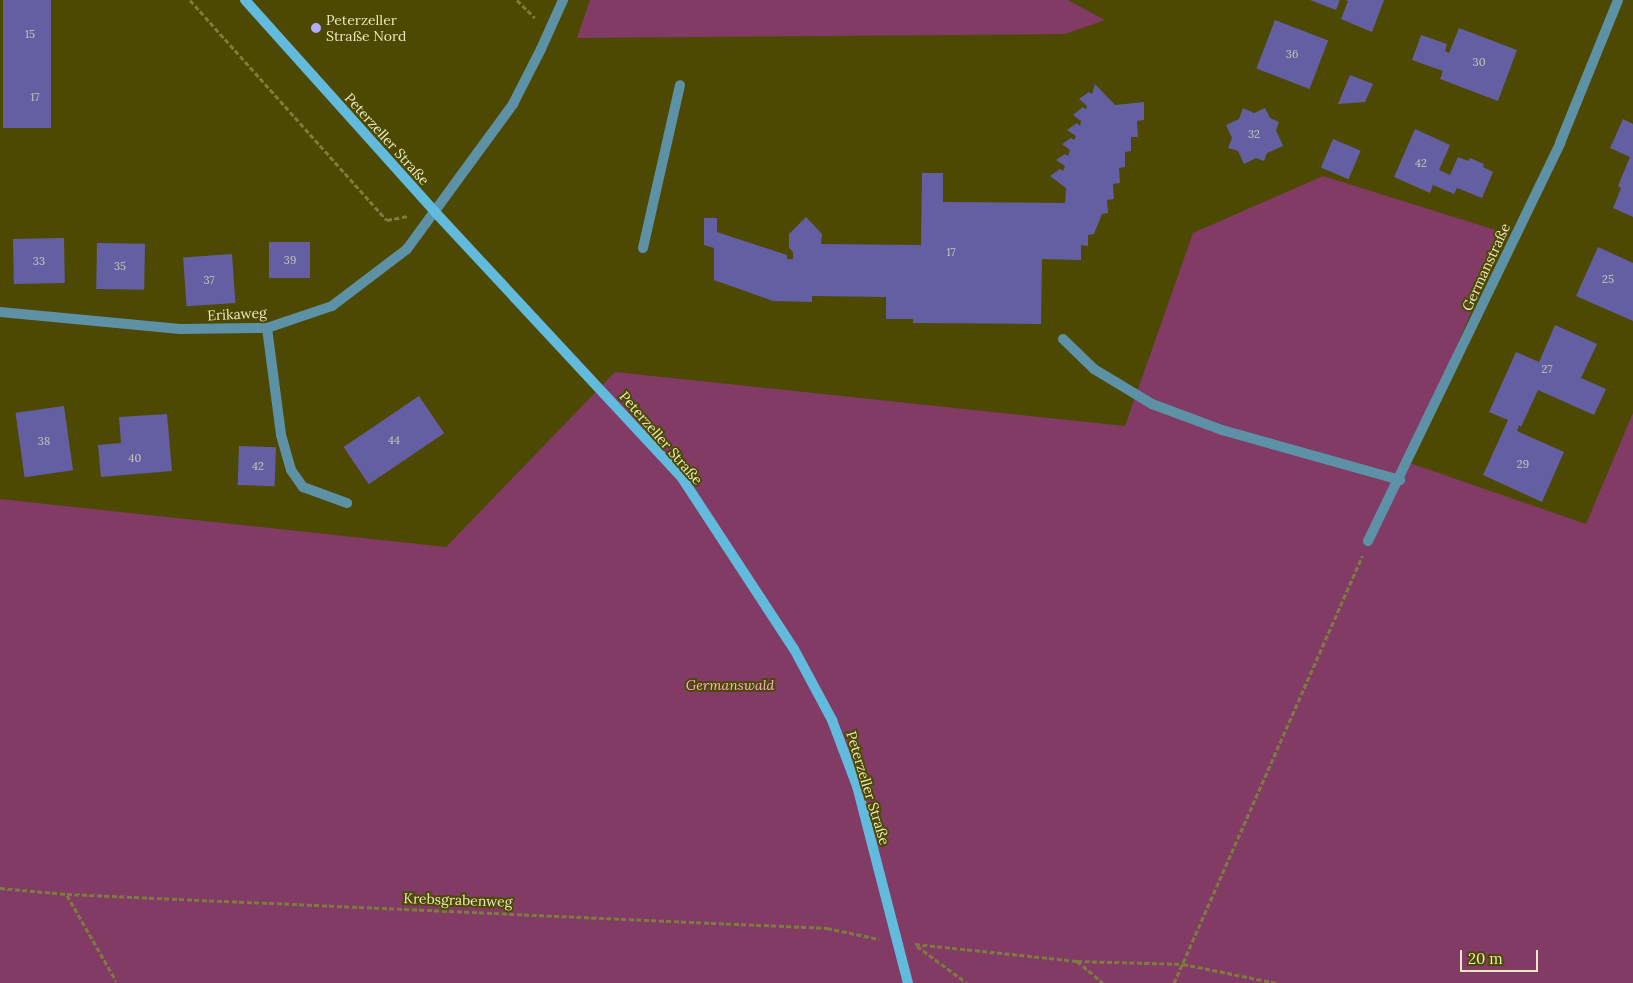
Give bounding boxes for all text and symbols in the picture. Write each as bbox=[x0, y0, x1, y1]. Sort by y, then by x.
place label: Peterzeller Straße Nord bbox=[326, 12, 406, 44]
marker: Peterzeller Straße Nord bbox=[310, 22, 322, 34]
house number: 15 bbox=[25, 27, 35, 41]
house number: 36 bbox=[1286, 47, 1298, 61]
house number: 30 bbox=[1473, 55, 1485, 69]
street label: Peterzeller Straße bbox=[341, 89, 433, 189]
house number: 17 bbox=[30, 90, 40, 104]
house number: 32 bbox=[1248, 127, 1260, 141]
house number: 42 bbox=[1415, 156, 1427, 170]
street label: Germanstraße bbox=[1458, 221, 1514, 313]
house number: 17 bbox=[946, 245, 956, 259]
house number: 39 bbox=[284, 253, 296, 267]
house number: 33 bbox=[33, 254, 45, 268]
house number: 35 bbox=[114, 259, 126, 273]
house number: 25 bbox=[1602, 272, 1614, 286]
house number: 37 bbox=[204, 273, 214, 287]
street label: Erikaweg bbox=[207, 304, 267, 324]
house number: 27 bbox=[1542, 362, 1552, 376]
street label: Peterzeller Straße bbox=[616, 388, 706, 488]
house number: 44 bbox=[388, 433, 400, 447]
house number: 38 bbox=[38, 434, 50, 448]
house number: 40 bbox=[129, 451, 141, 465]
house number: 29 bbox=[1517, 457, 1529, 471]
house number: 42 bbox=[252, 459, 264, 473]
park label: Germanswald bbox=[686, 677, 774, 693]
street label: Peterzeller Straße bbox=[843, 729, 893, 847]
street label: Krebsgrabenweg bbox=[403, 890, 513, 910]
scale bar bbox=[1463, 940, 1540, 972]
text: 20 m bbox=[1468, 949, 1503, 968]

